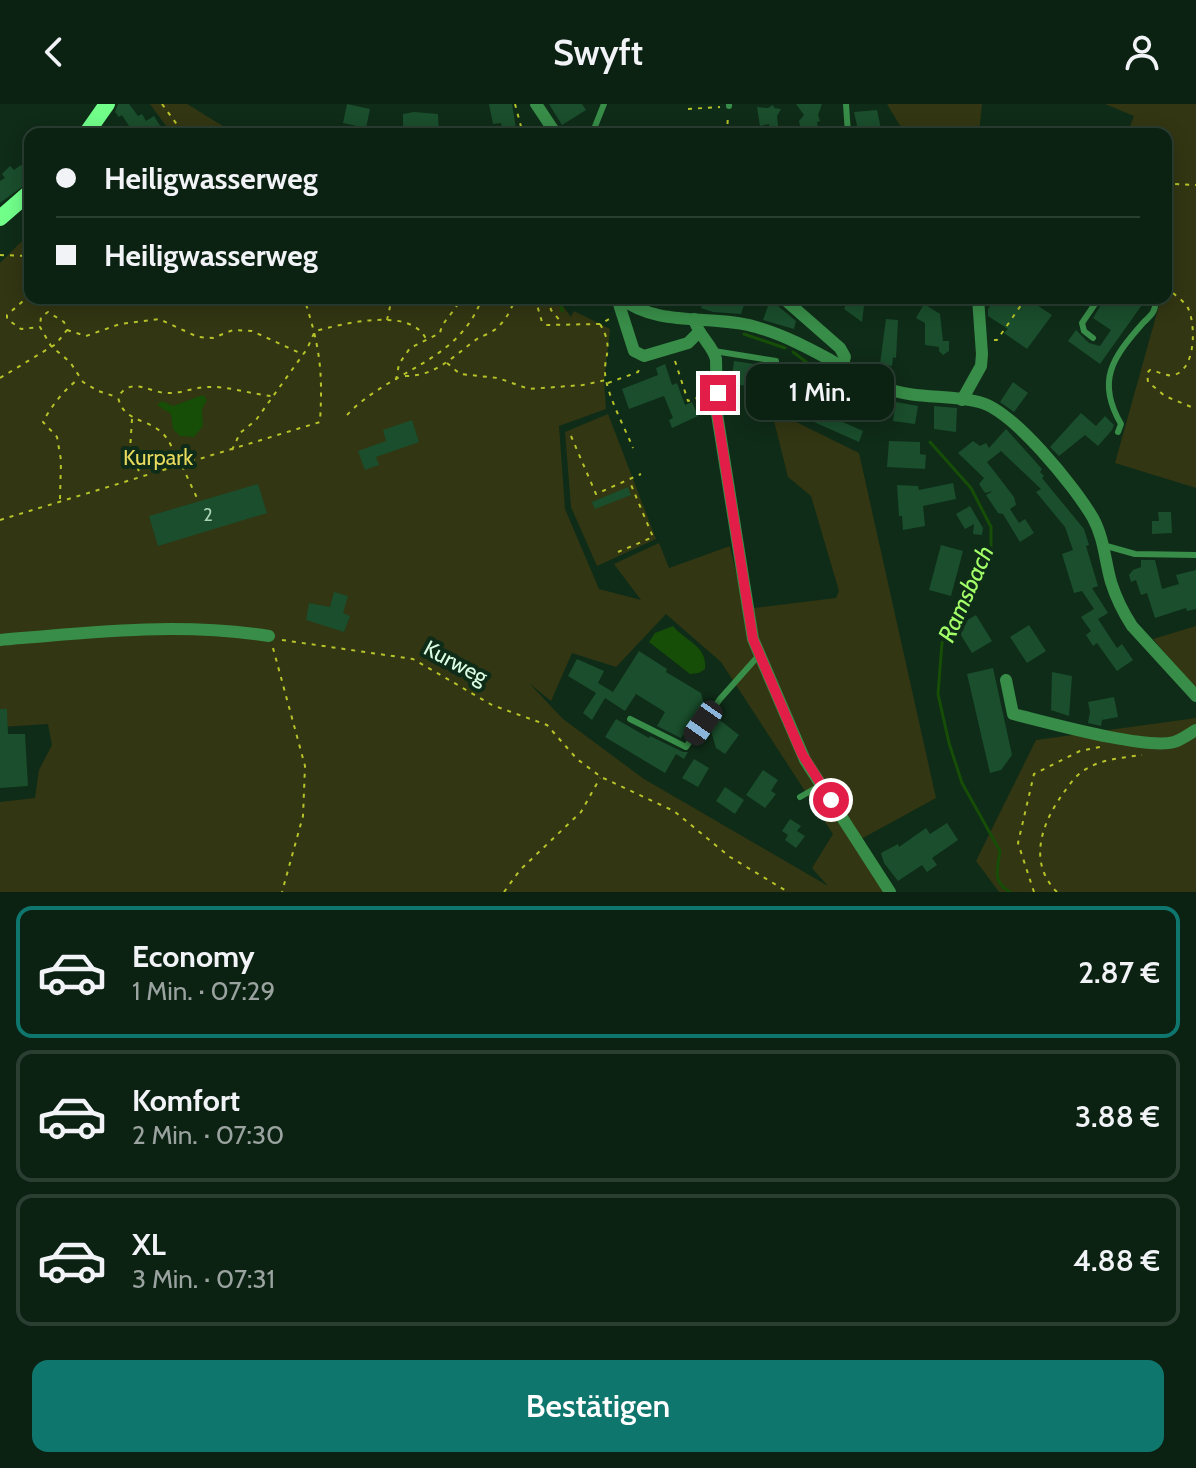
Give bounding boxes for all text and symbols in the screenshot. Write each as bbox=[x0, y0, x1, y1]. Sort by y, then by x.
icon: back bbox=[32, 30, 76, 74]
text: Swyft bbox=[553, 30, 643, 74]
icon: person bbox=[1120, 30, 1164, 74]
text: Heiligwasserweg bbox=[104, 160, 318, 197]
text: Heiligwasserweg bbox=[104, 237, 318, 274]
callout: 1 Min. bbox=[746, 365, 894, 421]
route end bbox=[700, 375, 736, 411]
text: 1 Min. bbox=[789, 376, 851, 408]
park label: Kurpark bbox=[123, 444, 193, 471]
house number: 2 bbox=[203, 504, 213, 526]
water label: Ramsbach bbox=[931, 541, 1000, 646]
street label: Kurweg bbox=[419, 634, 493, 691]
car bbox=[679, 696, 727, 750]
route start bbox=[813, 782, 849, 818]
icon: car bbox=[36, 936, 108, 1008]
text: Economy bbox=[132, 938, 255, 975]
text: 2.87 € bbox=[1078, 954, 1160, 991]
text: 1 Min. · 07:29 bbox=[132, 975, 275, 1007]
icon: car bbox=[36, 1080, 108, 1152]
text: Komfort bbox=[132, 1082, 240, 1119]
text: 3.88 € bbox=[1075, 1098, 1160, 1135]
text: 2 Min. · 07:30 bbox=[132, 1119, 284, 1151]
icon: car bbox=[36, 1224, 108, 1296]
text: XL bbox=[132, 1226, 166, 1263]
text: 4.88 € bbox=[1073, 1242, 1160, 1279]
text: 3 Min. · 07:31 bbox=[132, 1263, 275, 1295]
button: Bestätigen bbox=[32, 1360, 1164, 1452]

